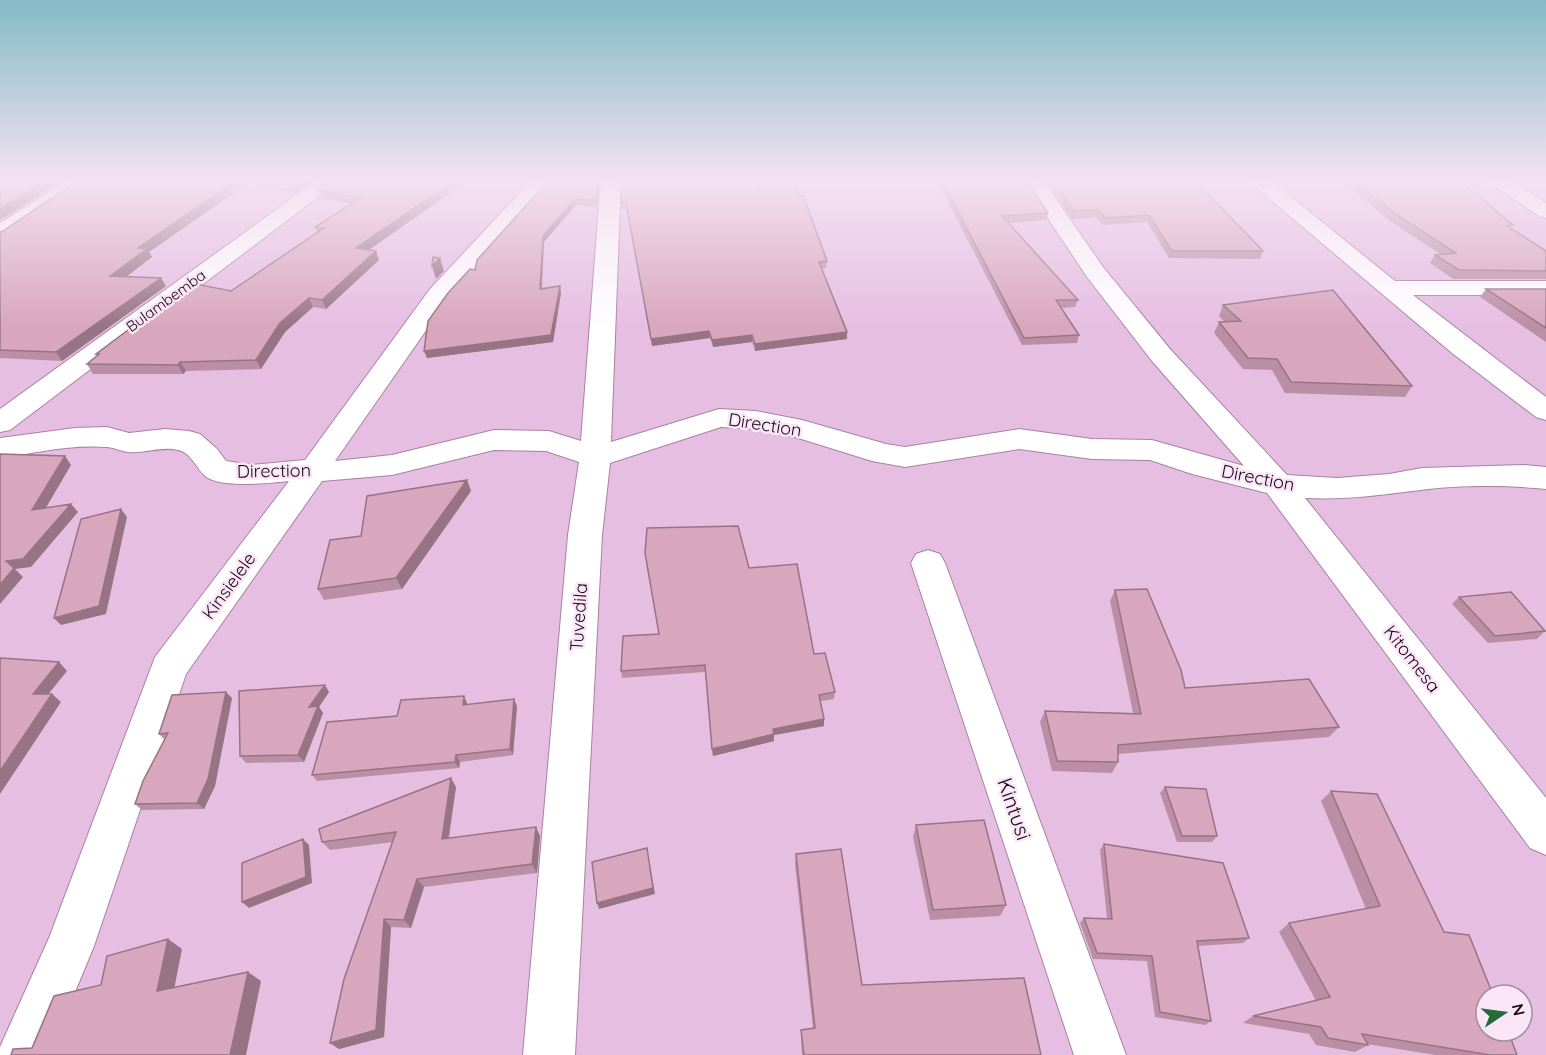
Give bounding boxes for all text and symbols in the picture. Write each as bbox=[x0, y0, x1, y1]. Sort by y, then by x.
street label: Bulambemba bbox=[122, 265, 209, 336]
street label: Direction bbox=[727, 407, 803, 442]
street label: Direction bbox=[237, 458, 311, 483]
street label: Direction bbox=[1220, 459, 1297, 496]
street label: Kinsielele bbox=[197, 548, 261, 624]
street label: Tuvedila bbox=[565, 582, 592, 652]
street label: Kitomesa bbox=[1379, 620, 1446, 697]
street label: Kintusi bbox=[992, 774, 1038, 843]
north arrow bbox=[1474, 983, 1534, 1043]
text: N bbox=[1508, 1002, 1530, 1018]

